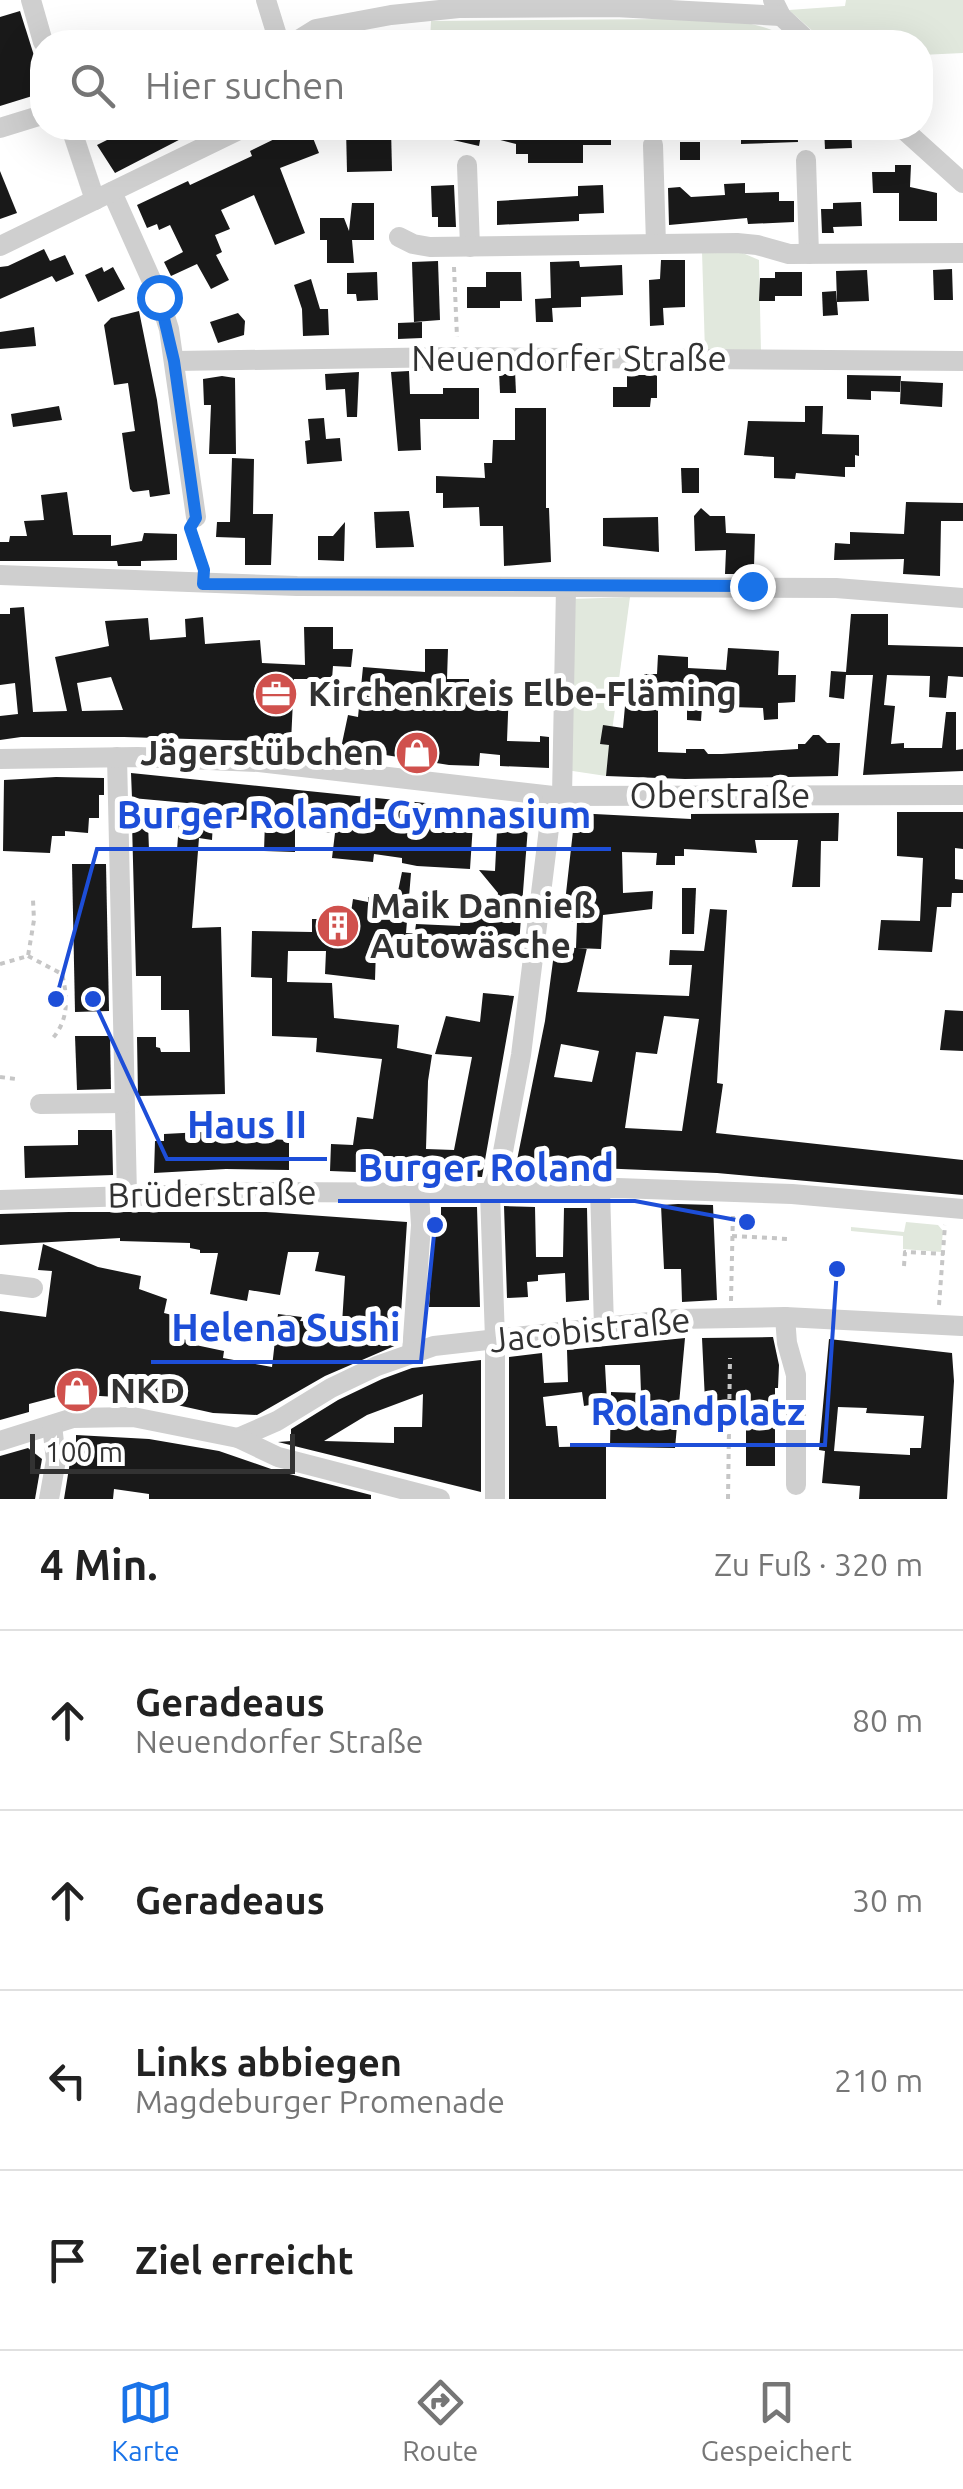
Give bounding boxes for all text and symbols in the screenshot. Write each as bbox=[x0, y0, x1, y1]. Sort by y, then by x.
search box bbox=[30, 30, 933, 140]
icon: search bbox=[65, 58, 120, 113]
text: Hier suchen bbox=[145, 64, 345, 106]
route start bbox=[137, 275, 183, 321]
street label: Neuendorfer Straße bbox=[411, 338, 727, 378]
route end bbox=[730, 564, 776, 610]
office icon: Kirchenkreis Elbe-Fläming bbox=[253, 671, 299, 717]
place label: Kirchenkreis Elbe-Fläming bbox=[308, 673, 737, 713]
shop icon: Jägerstübchen bbox=[394, 730, 440, 776]
place label: Jägerstübchen bbox=[140, 732, 384, 772]
street label: Oberstraße bbox=[630, 775, 810, 815]
callout: Burger Roland-Gymnasium bbox=[97, 781, 611, 849]
text: Burger Roland-Gymnasium bbox=[117, 793, 591, 835]
place label: Maik Dannieß Autowäsche bbox=[370, 885, 596, 965]
building icon: Maik Dannieß Autowäsche bbox=[315, 903, 361, 949]
callout: Haus II bbox=[167, 1091, 327, 1159]
text: Haus II bbox=[187, 1103, 307, 1145]
callout: Burger Roland bbox=[338, 1133, 635, 1201]
text: Burger Roland bbox=[358, 1146, 614, 1188]
street label: Brüderstraße bbox=[107, 1171, 317, 1215]
callout: Helena Sushi bbox=[151, 1294, 421, 1362]
street label: Jacobistraße bbox=[488, 1299, 692, 1359]
text: Helena Sushi bbox=[171, 1306, 401, 1348]
shop icon: NKD bbox=[54, 1368, 100, 1414]
place label: NKD bbox=[110, 1370, 185, 1410]
callout: Rolandplatz bbox=[570, 1377, 825, 1445]
text: Rolandplatz bbox=[590, 1390, 806, 1432]
scale bar bbox=[30, 1429, 295, 1474]
text: 100 m bbox=[45, 1436, 123, 1467]
text: 4 Min. bbox=[40, 1541, 158, 1588]
text: Zu Fuß · 320 m bbox=[714, 1546, 923, 1582]
text: Geradeaus bbox=[135, 1681, 325, 1723]
icon: ahead bbox=[40, 1693, 95, 1748]
text: 80 m bbox=[852, 1702, 923, 1738]
text: Neuendorfer Straße bbox=[135, 1723, 423, 1759]
icon: ahead bbox=[40, 1873, 95, 1928]
text: Geradeaus bbox=[135, 1879, 325, 1921]
text: 30 m bbox=[852, 1882, 923, 1918]
text: Links abbiegen bbox=[135, 2041, 402, 2083]
icon: left bbox=[40, 2053, 95, 2108]
text: 210 m bbox=[834, 2062, 923, 2098]
text: Magdeburger Promenade bbox=[135, 2083, 505, 2119]
icon: arrive bbox=[40, 2233, 95, 2288]
text: Ziel erreicht bbox=[135, 2239, 354, 2281]
tab: Karte bbox=[111, 2375, 180, 2466]
tab: Route bbox=[402, 2375, 478, 2466]
tab: Gespeichert bbox=[701, 2375, 852, 2466]

